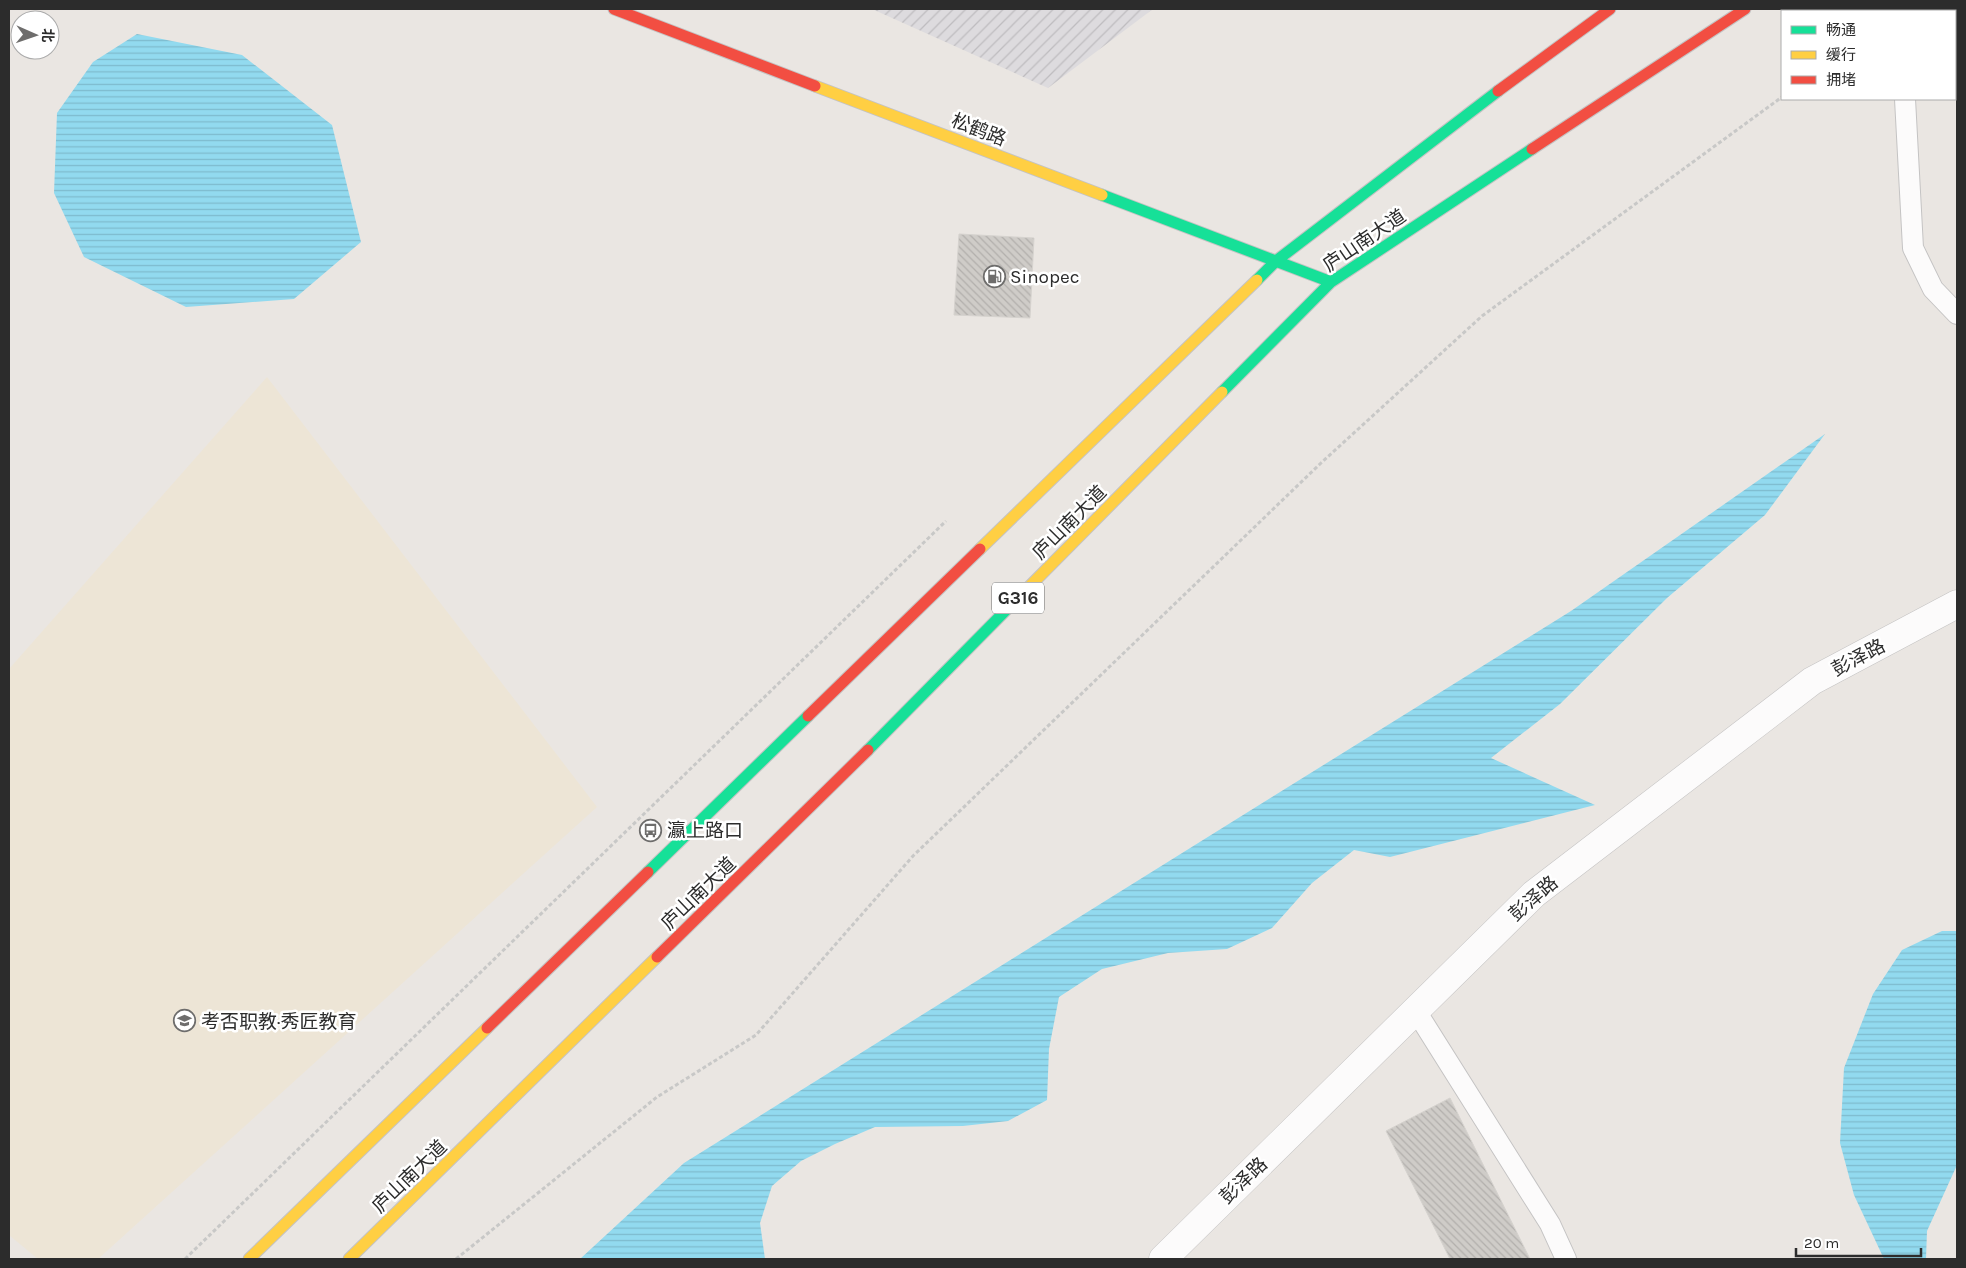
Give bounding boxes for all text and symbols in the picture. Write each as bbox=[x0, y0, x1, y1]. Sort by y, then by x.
north arrow bbox=[10, 10, 60, 60]
legend bbox=[1781, 10, 1956, 100]
text: 畅通 bbox=[1826, 21, 1856, 39]
text: 北 bbox=[39, 28, 56, 43]
text: 缓行 bbox=[1826, 46, 1856, 64]
text: 拥堵 bbox=[1826, 71, 1856, 89]
street label: 松鹤路 bbox=[948, 109, 1009, 150]
street label: 庐山南大道 bbox=[1319, 205, 1410, 277]
fuel station icon: Sinopec bbox=[982, 264, 1006, 288]
place label: Sinopec bbox=[1010, 266, 1080, 288]
street label: 庐山南大道 bbox=[1028, 481, 1111, 564]
road number: G316 bbox=[992, 582, 1044, 614]
street label: 彭泽路 bbox=[1828, 635, 1889, 681]
bus stop icon: 瀛上路口 bbox=[639, 818, 663, 842]
place label: 瀛上路口 bbox=[667, 820, 743, 842]
street label: 庐山南大道 bbox=[657, 853, 741, 935]
street label: 彭泽路 bbox=[1505, 872, 1562, 926]
school or university icon: 考否职教·秀匠教育 bbox=[173, 1009, 197, 1033]
place label: 考否职教·秀匠教育 bbox=[201, 1011, 356, 1033]
street label: 庐山南大道 bbox=[368, 1136, 452, 1218]
street label: 彭泽路 bbox=[1216, 1153, 1272, 1208]
scale bar bbox=[1796, 1226, 1921, 1258]
text: 20 m bbox=[1804, 1234, 1839, 1252]

